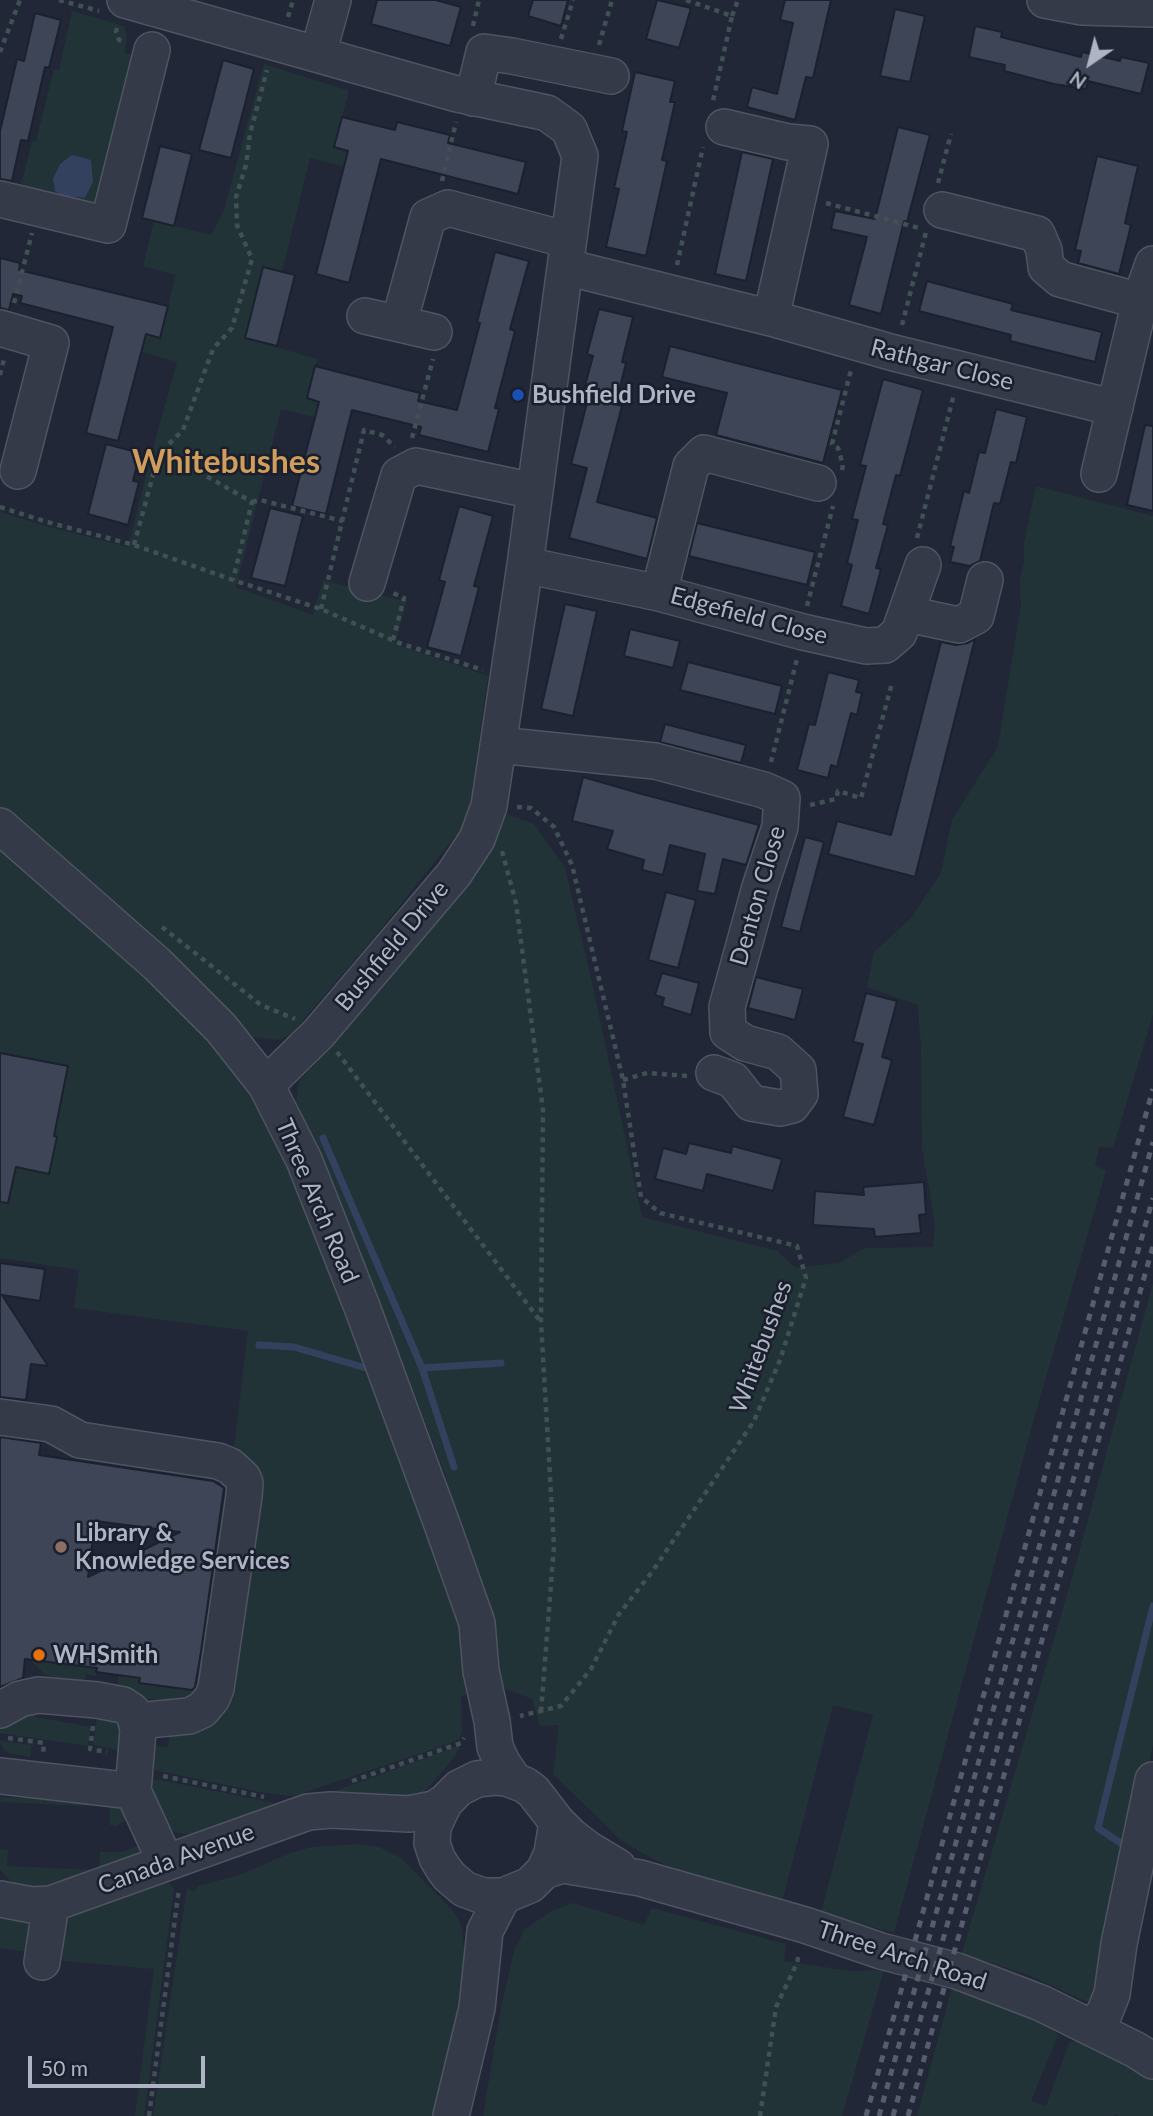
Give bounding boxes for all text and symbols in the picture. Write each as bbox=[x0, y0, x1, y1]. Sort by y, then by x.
north arrow bbox=[1055, 28, 1125, 98]
text: N bbox=[1065, 67, 1090, 94]
street label: Rathgar Close bbox=[868, 333, 1016, 397]
place label: Bushfield Drive bbox=[532, 381, 696, 409]
marker: Bushfield Drive bbox=[510, 387, 526, 403]
district label: Whitebushes bbox=[132, 444, 320, 482]
street label: Edgefield Close bbox=[667, 581, 831, 651]
street label: Denton Close bbox=[724, 823, 792, 969]
street label: Bushfield Drive bbox=[329, 875, 455, 1017]
street label: Three Arch Road bbox=[269, 1114, 365, 1288]
street label: Whitebushes bbox=[724, 1277, 798, 1417]
place label: Library & Knowledge Services bbox=[75, 1519, 290, 1575]
marker: Library & Knowledge Services bbox=[53, 1539, 69, 1555]
place label: WHSmith bbox=[53, 1641, 158, 1669]
marker: WHSmith bbox=[31, 1647, 47, 1663]
street label: Canada Avenue bbox=[94, 1817, 258, 1901]
street label: Three Arch Road bbox=[814, 1915, 990, 1997]
scale bar bbox=[32, 2042, 208, 2086]
text: 50 m bbox=[41, 2055, 88, 2080]

